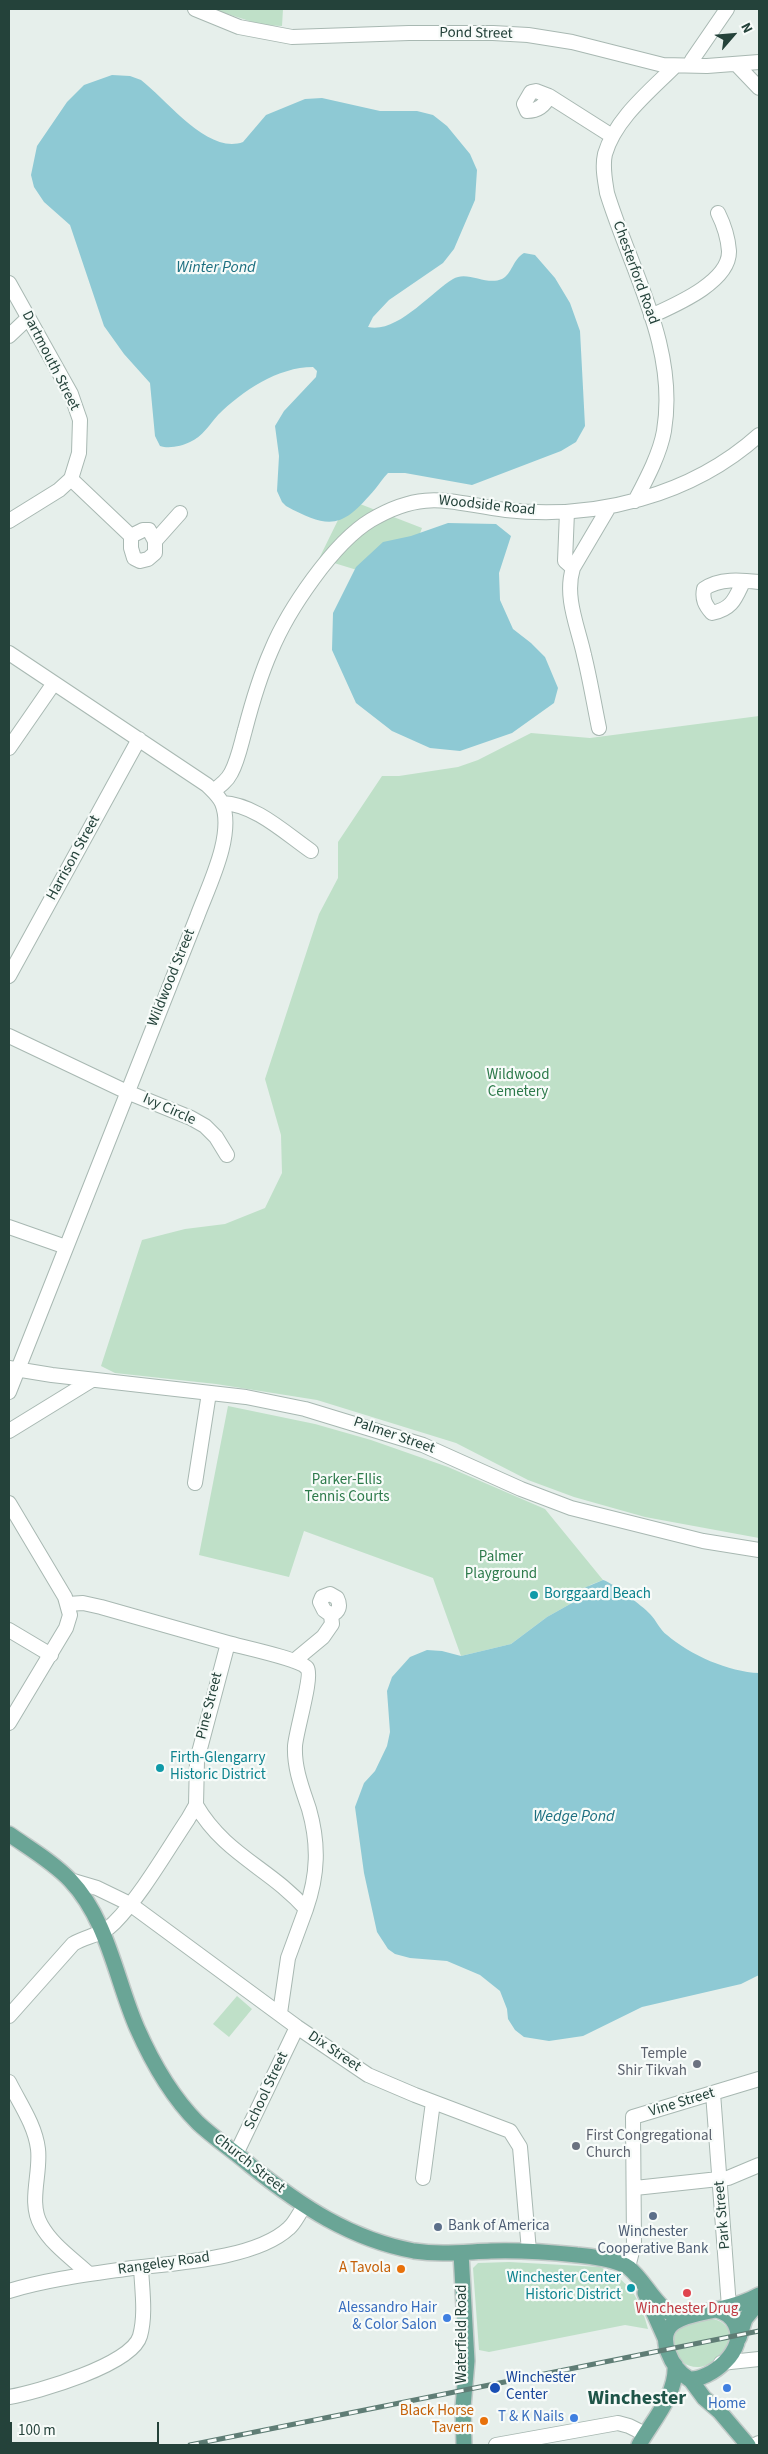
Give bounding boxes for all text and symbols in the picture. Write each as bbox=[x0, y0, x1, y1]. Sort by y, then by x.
north arrow bbox=[708, 10, 758, 60]
text: N bbox=[735, 20, 757, 37]
street label: Pond Street bbox=[439, 24, 513, 44]
street label: Chesterford Road bbox=[608, 219, 662, 327]
water label: Winter Pond bbox=[176, 258, 256, 278]
street label: Dartmouth Street bbox=[17, 308, 83, 414]
street label: Woodside Road bbox=[438, 492, 536, 520]
street label: Harrison Street bbox=[43, 812, 105, 904]
street label: Wildwood Street bbox=[144, 927, 200, 1029]
park label: Wildwood Cemetery bbox=[487, 1067, 549, 1102]
street label: Ivy Circle bbox=[140, 1090, 198, 1130]
street label: Palmer Street bbox=[351, 1414, 437, 1458]
park label: Parker-Ellis Tennis Courts bbox=[304, 1472, 390, 1507]
park label: Palmer Playground bbox=[465, 1549, 537, 1584]
place label: Borggaard Beach bbox=[544, 1586, 651, 1604]
marker: Borggaard Beach bbox=[528, 1589, 540, 1601]
street label: Pine Street bbox=[193, 1671, 227, 1741]
place label: Firth-Glengarry Historic District bbox=[170, 1750, 266, 1785]
marker: Firth-Glengarry Historic District bbox=[154, 1762, 166, 1774]
water label: Wedge Pond bbox=[533, 1807, 615, 1827]
street label: Dix Street bbox=[304, 2028, 364, 2076]
place label: Temple Shir Tikvah bbox=[617, 2046, 687, 2081]
street label: School Street bbox=[241, 2049, 293, 2133]
marker: Temple Shir Tikvah bbox=[691, 2058, 703, 2070]
street label: Vine Street bbox=[647, 2085, 717, 2121]
place label: First Congregational Church bbox=[586, 2128, 712, 2163]
street label: Church Street bbox=[210, 2131, 288, 2197]
marker: First Congregational Church bbox=[570, 2140, 582, 2152]
street label: Park Street bbox=[711, 2180, 735, 2250]
marker: Winchester Cooperative Bank bbox=[647, 2210, 659, 2222]
place label: Bank of America bbox=[448, 2218, 550, 2236]
marker: Bank of America bbox=[432, 2221, 444, 2233]
place label: Winchester Cooperative Bank bbox=[598, 2224, 708, 2259]
street label: Rangeley Road bbox=[117, 2249, 211, 2279]
place label: A Tavola bbox=[339, 2260, 391, 2278]
marker: A Tavola bbox=[395, 2263, 407, 2275]
place label: Winchester Center Historic District bbox=[507, 2270, 621, 2305]
marker: Winchester Center Historic District bbox=[625, 2282, 637, 2294]
street label: Waterfield Road bbox=[454, 2284, 472, 2384]
marker: Winchester Drug bbox=[681, 2287, 693, 2299]
place label: Alessandro Hair & Color Salon bbox=[339, 2300, 437, 2335]
place label: Winchester Drug bbox=[636, 2301, 738, 2319]
marker: Alessandro Hair & Color Salon bbox=[441, 2312, 453, 2324]
place label: Winchester Center bbox=[506, 2370, 576, 2405]
marker: Winchester Center bbox=[488, 2381, 502, 2395]
marker: Home bbox=[721, 2382, 733, 2394]
district label: Winchester bbox=[588, 2388, 686, 2412]
place label: Home bbox=[708, 2396, 746, 2414]
place label: Black Horse Tavern bbox=[400, 2403, 474, 2438]
place label: T & K Nails bbox=[498, 2409, 564, 2427]
scale bar bbox=[12, 2412, 161, 2444]
marker: T & K Nails bbox=[568, 2412, 580, 2424]
marker: Black Horse Tavern bbox=[478, 2415, 490, 2427]
text: 100 m bbox=[18, 2420, 56, 2441]

